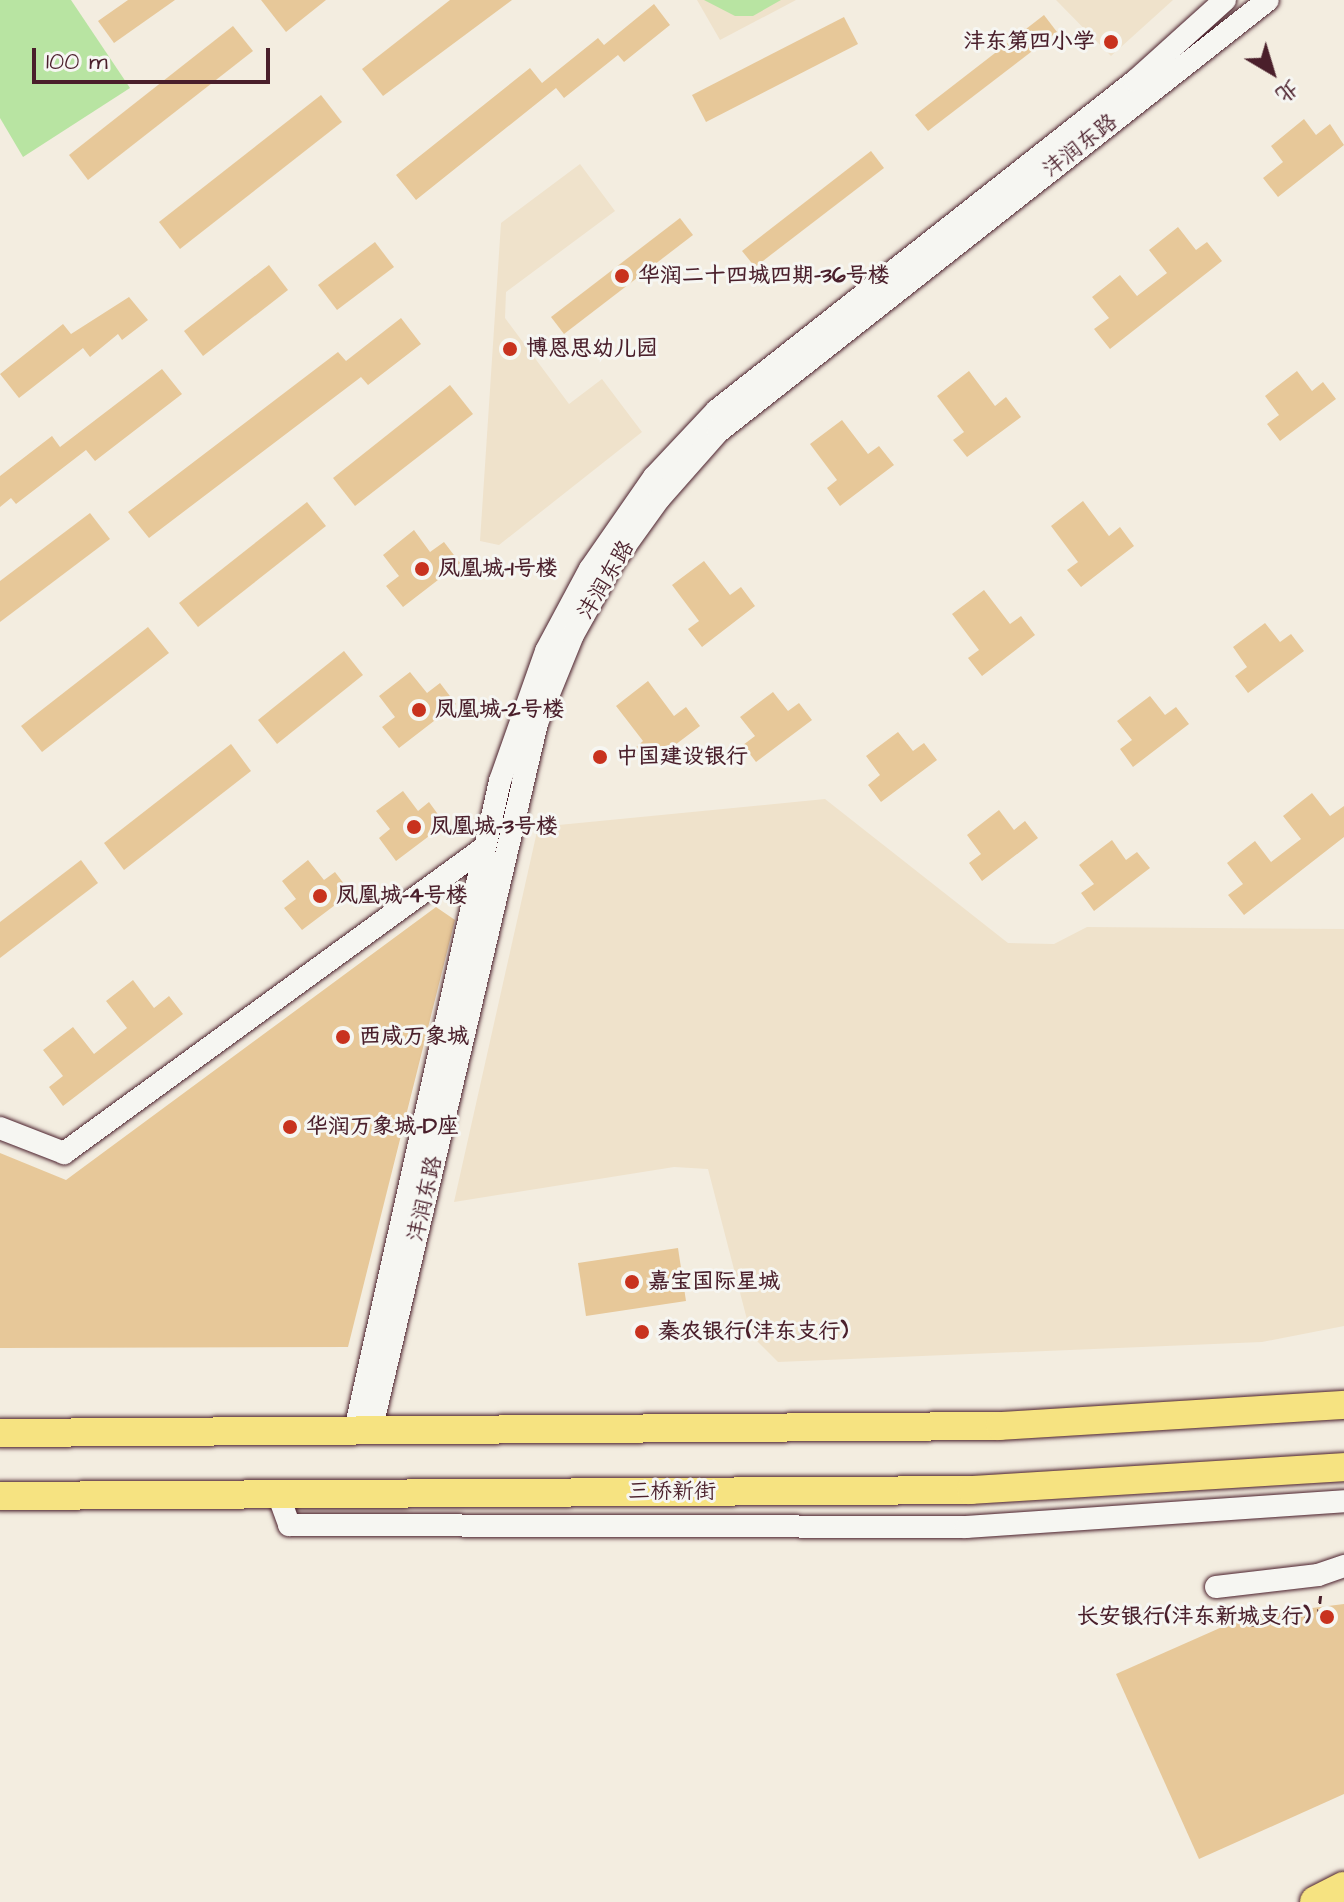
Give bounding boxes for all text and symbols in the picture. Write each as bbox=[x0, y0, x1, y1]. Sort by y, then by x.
place label: 沣东第四小学 bbox=[963, 29, 1095, 55]
scale bar bbox=[36, 32, 274, 82]
north arrow bbox=[1232, 32, 1312, 112]
marker: 沣东第四小学 bbox=[1102, 33, 1120, 51]
text: 100 m bbox=[46, 45, 108, 79]
text: 北 bbox=[1269, 72, 1305, 110]
street label: 沣润东路 bbox=[1037, 109, 1123, 183]
place label: 华润二十四城四期-36号楼 bbox=[638, 263, 890, 289]
marker: 华润二十四城四期-36号楼 bbox=[613, 267, 631, 285]
place label: 博恩思幼儿园 bbox=[526, 336, 658, 362]
marker: 博恩思幼儿园 bbox=[501, 340, 519, 358]
street label: 沣润东路 bbox=[572, 535, 640, 625]
place label: 凤凰城-1号楼 bbox=[438, 556, 558, 582]
marker: 凤凰城-1号楼 bbox=[413, 560, 431, 578]
place label: 凤凰城-2号楼 bbox=[435, 697, 564, 723]
marker: 凤凰城-2号楼 bbox=[410, 701, 428, 719]
place label: 中国建设银行 bbox=[616, 744, 748, 770]
marker: 中国建设银行 bbox=[591, 748, 609, 766]
place label: 凤凰城-3号楼 bbox=[430, 814, 558, 840]
marker: 凤凰城-3号楼 bbox=[405, 818, 423, 836]
place label: 凤凰城-4号楼 bbox=[336, 883, 468, 909]
marker: 凤凰城-4号楼 bbox=[311, 887, 329, 905]
place label: 西咸万象城 bbox=[359, 1024, 469, 1050]
marker: 西咸万象城 bbox=[334, 1028, 352, 1046]
place label: 华润万象城-D座 bbox=[306, 1114, 459, 1140]
marker: 华润万象城-D座 bbox=[281, 1118, 299, 1136]
street label: 沣润东路 bbox=[402, 1153, 448, 1245]
place label: 嘉宝国际星城 bbox=[648, 1269, 780, 1295]
marker: 嘉宝国际星城 bbox=[623, 1273, 641, 1291]
place label: 秦农银行(沣东支行) bbox=[658, 1319, 848, 1345]
marker: 秦农银行(沣东支行) bbox=[633, 1323, 651, 1341]
street label: 三桥新街 bbox=[628, 1479, 716, 1505]
place label: 长安银行(沣东新城支行) bbox=[1077, 1604, 1311, 1630]
marker: 长安银行(沣东新城支行) bbox=[1318, 1608, 1336, 1626]

